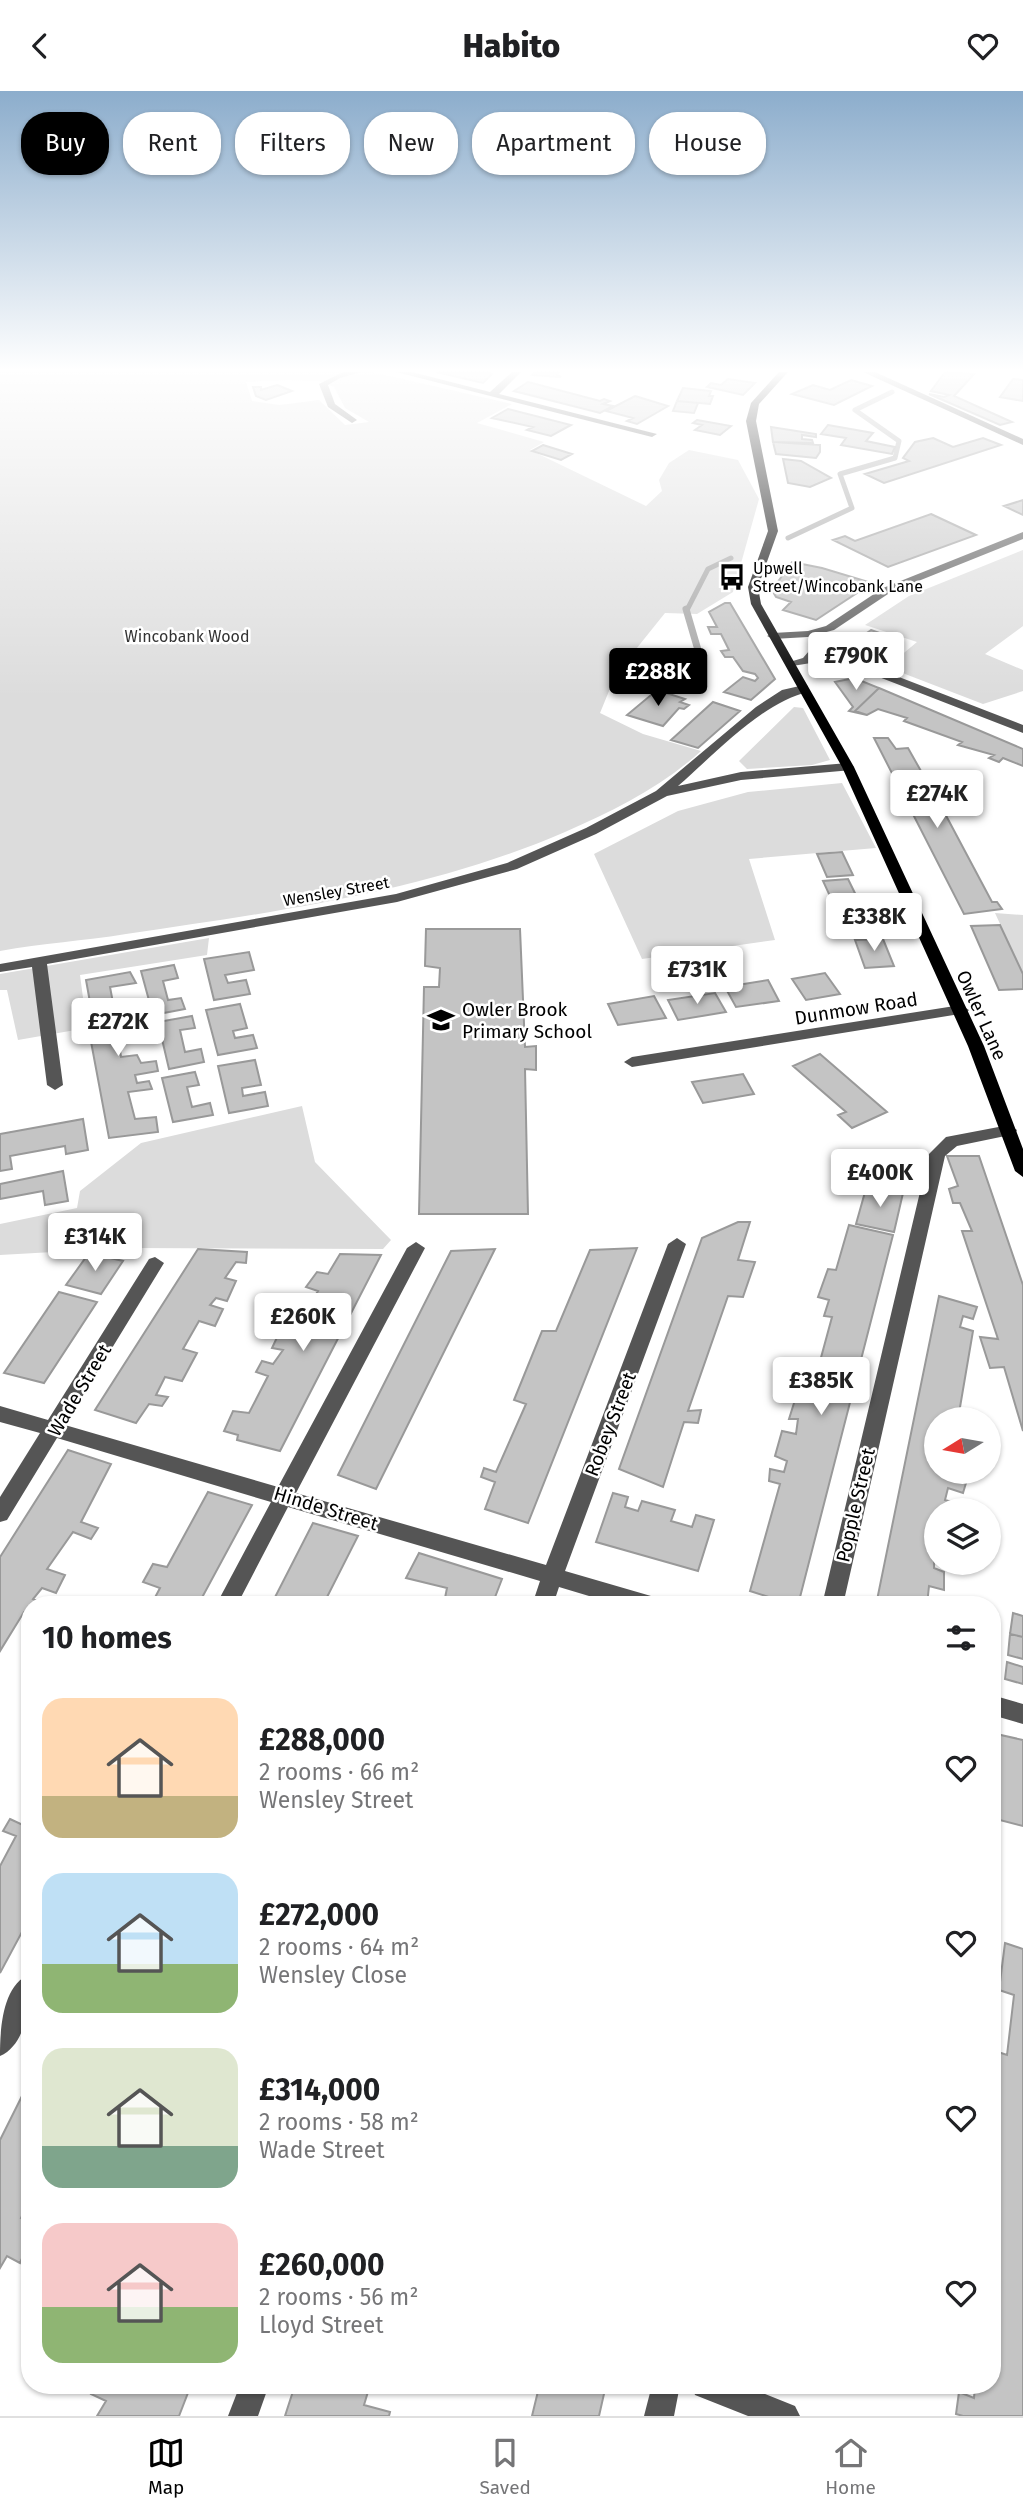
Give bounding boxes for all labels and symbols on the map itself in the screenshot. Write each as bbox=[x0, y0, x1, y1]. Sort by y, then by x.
place label: Upwell Street/Wincobank Lane bbox=[753, 559, 923, 596]
bus stop icon: Upwell Street/Wincobank Lane bbox=[717, 562, 747, 592]
park label: Wincobank Wood bbox=[125, 627, 249, 646]
pin: £790K bbox=[807, 633, 905, 692]
pin: £288K bbox=[609, 649, 707, 708]
pin: £274K bbox=[888, 771, 986, 830]
street label: Wensley Street bbox=[282, 873, 391, 910]
pin: £338K bbox=[825, 893, 923, 953]
pin: £731K bbox=[648, 947, 746, 1006]
street label: Owler Lane bbox=[951, 967, 1012, 1064]
street label: Dunmow Road bbox=[793, 987, 919, 1030]
place label: Owler Brook Primary School bbox=[462, 998, 592, 1043]
pin: £272K bbox=[69, 999, 167, 1058]
school or university icon: Owler Brook Primary School bbox=[426, 1005, 456, 1035]
pin: £400K bbox=[831, 1149, 929, 1209]
pin: £314K bbox=[46, 1213, 144, 1273]
pin: £260K bbox=[254, 1293, 352, 1353]
street label: Wade Street bbox=[43, 1340, 116, 1441]
pin: £385K bbox=[772, 1357, 870, 1417]
street label: Robey Street bbox=[580, 1369, 641, 1480]
north arrow bbox=[924, 1407, 1001, 1484]
street label: Popple Street bbox=[831, 1446, 880, 1564]
street label: Hinde Street bbox=[271, 1482, 381, 1535]

